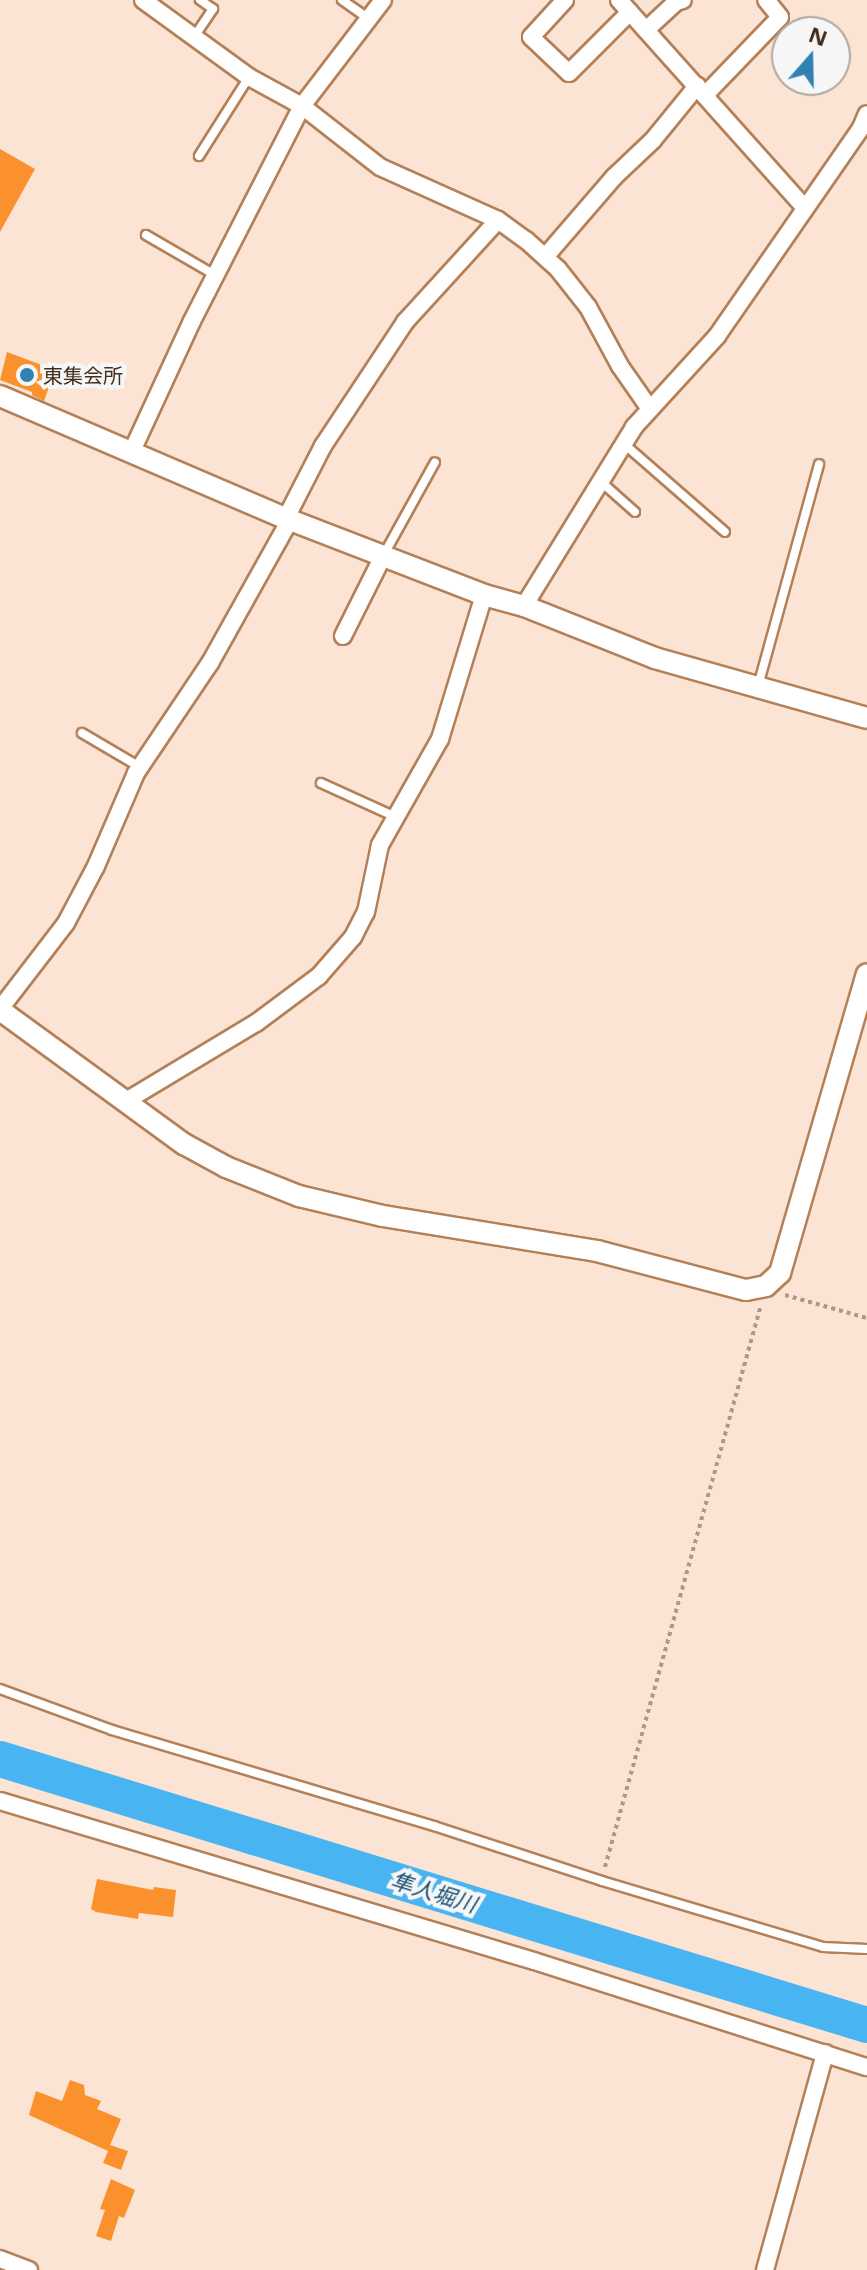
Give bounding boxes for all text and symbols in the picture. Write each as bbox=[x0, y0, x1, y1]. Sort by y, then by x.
north arrow bbox=[771, 16, 851, 96]
text: N bbox=[805, 18, 832, 52]
place label: 東集会所 bbox=[43, 363, 123, 387]
marker: 東集会所 bbox=[18, 366, 36, 384]
water label: 隼人堀川 bbox=[388, 1867, 480, 1917]

